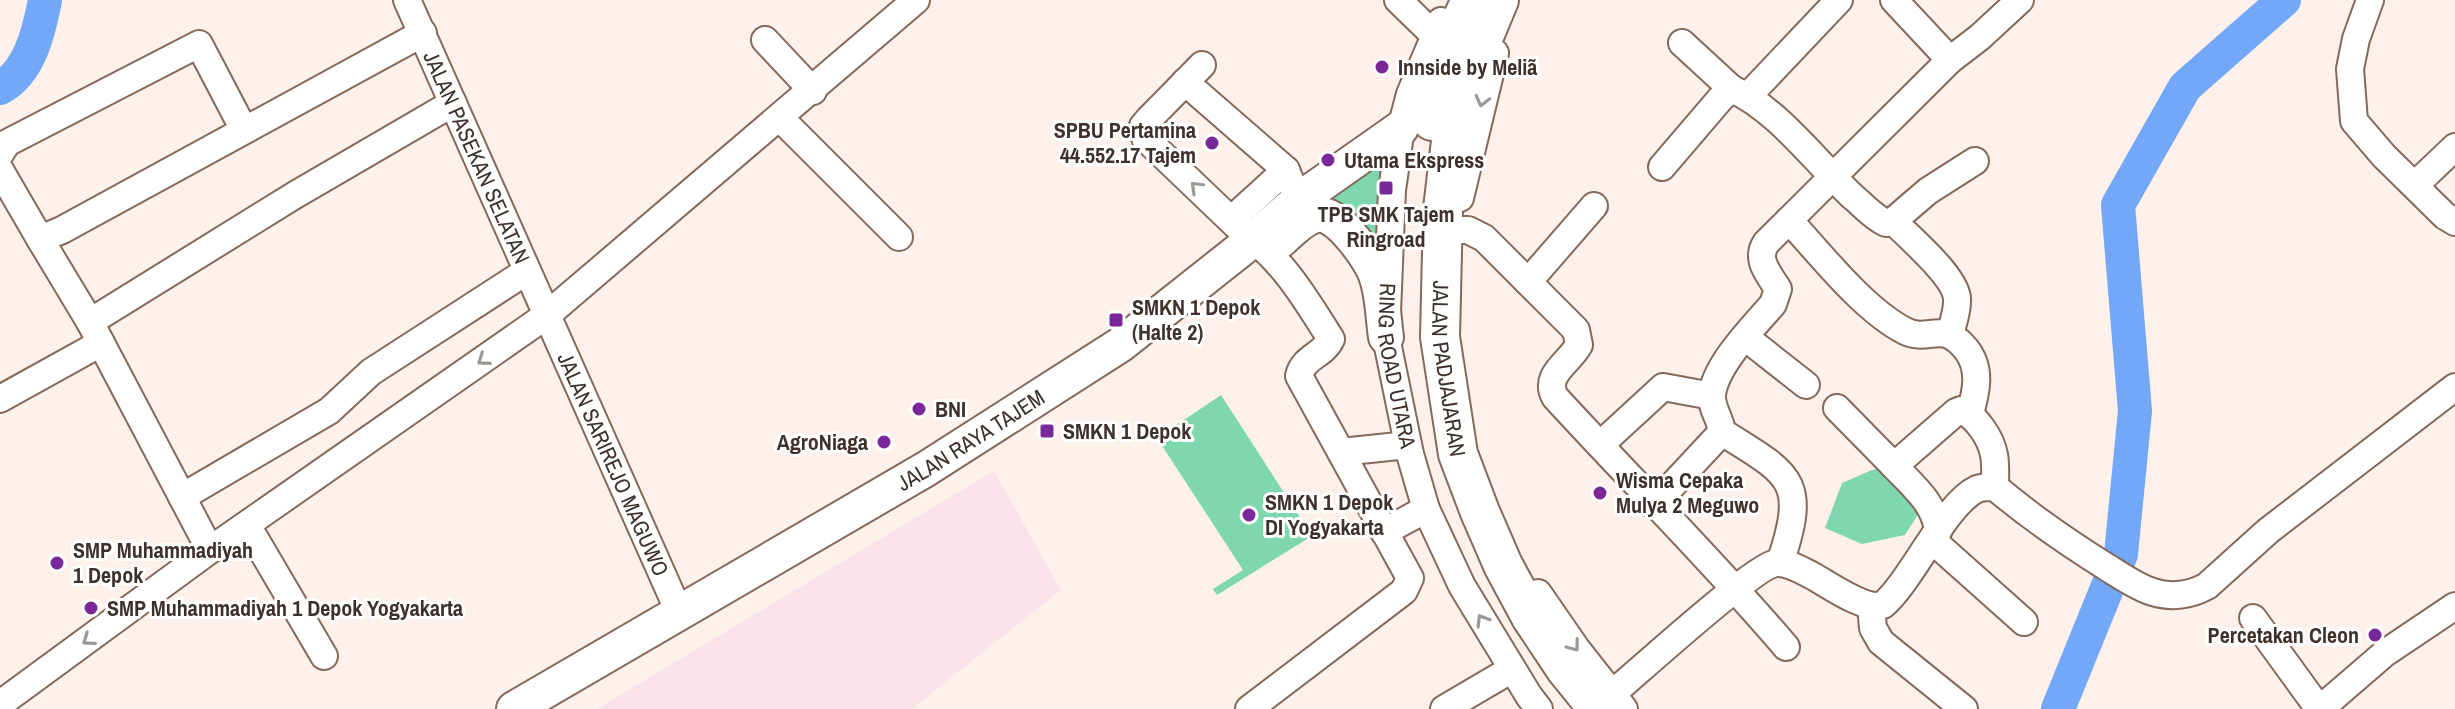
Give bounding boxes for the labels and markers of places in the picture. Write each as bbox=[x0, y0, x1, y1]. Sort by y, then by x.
place label: Innside by Meliã bbox=[1398, 52, 1537, 82]
marker: Innside by Meliã bbox=[1373, 58, 1391, 76]
place label: SPBU Pertamina 44.552.17 Tajem bbox=[1054, 115, 1196, 170]
marker: SPBU Pertamina 44.552.17 Tajem bbox=[1203, 134, 1221, 152]
place label: Utama Ekspress bbox=[1344, 145, 1484, 175]
marker: Utama Ekspress bbox=[1319, 151, 1337, 169]
marker: TPB SMK Tajem Ringroad bbox=[1377, 179, 1395, 197]
place label: TPB SMK Tajem Ringroad bbox=[1317, 199, 1455, 254]
place label: SMKN 1 Depok (Halte 2) bbox=[1132, 292, 1261, 347]
marker: SMKN 1 Depok (Halte 2) bbox=[1107, 311, 1125, 329]
place label: BNI bbox=[935, 394, 966, 424]
marker: BNI bbox=[910, 400, 928, 418]
place label: SMKN 1 Depok bbox=[1063, 416, 1192, 446]
marker: SMKN 1 Depok bbox=[1038, 422, 1056, 440]
place label: AgroNiaga bbox=[777, 427, 868, 457]
marker: AgroNiaga bbox=[875, 433, 893, 451]
place label: Wisma Cepaka Mulya 2 Meguwo bbox=[1616, 465, 1759, 520]
marker: Wisma Cepaka Mulya 2 Meguwo bbox=[1591, 484, 1609, 502]
place label: SMKN 1 Depok DI Yogyakarta bbox=[1265, 487, 1394, 542]
marker: SMKN 1 Depok DI Yogyakarta bbox=[1240, 506, 1258, 524]
place label: SMP Muhammadiyah 1 Depok bbox=[73, 535, 253, 590]
marker: SMP Muhammadiyah 1 Depok bbox=[48, 554, 66, 572]
place label: SMP Muhammadiyah 1 Depok Yogyakarta bbox=[107, 593, 463, 623]
marker: SMP Muhammadiyah 1 Depok Yogyakarta bbox=[82, 599, 100, 617]
place label: Percetakan Cleon bbox=[2208, 620, 2359, 650]
marker: Percetakan Cleon bbox=[2366, 626, 2384, 644]

